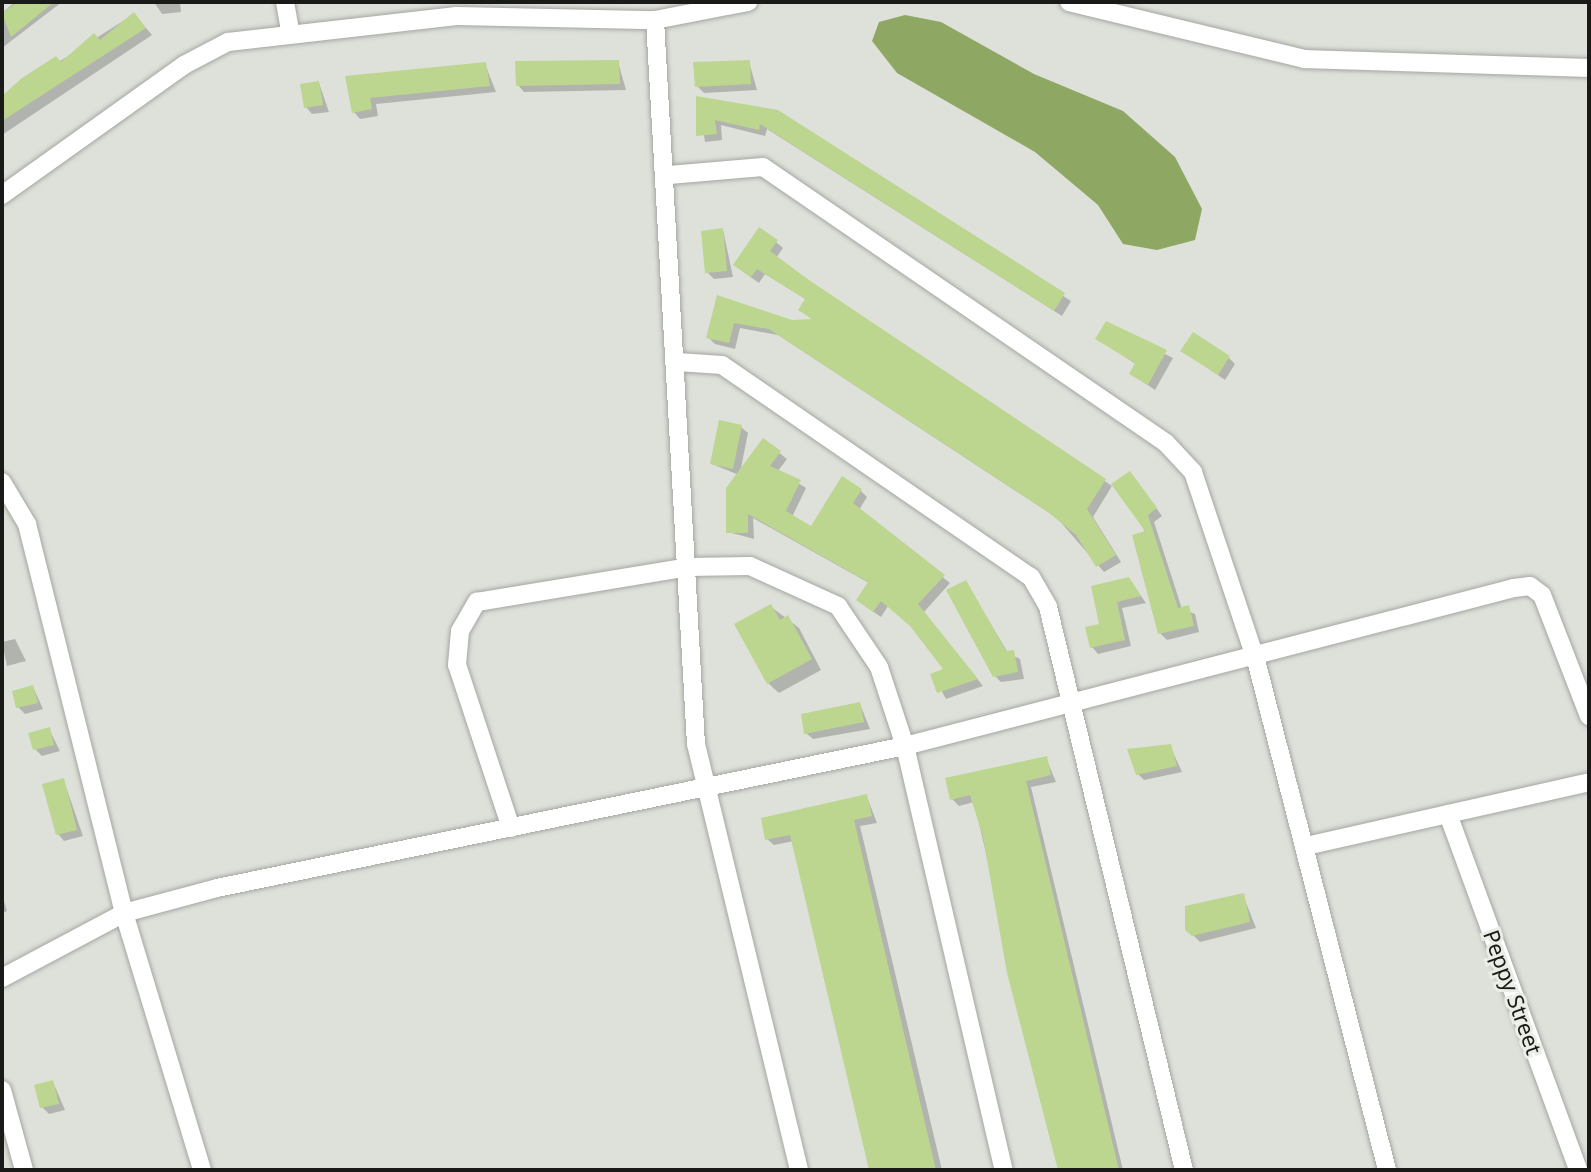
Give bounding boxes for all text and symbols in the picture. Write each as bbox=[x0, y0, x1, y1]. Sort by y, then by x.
street label: Peppy Street bbox=[1478, 926, 1548, 1058]

